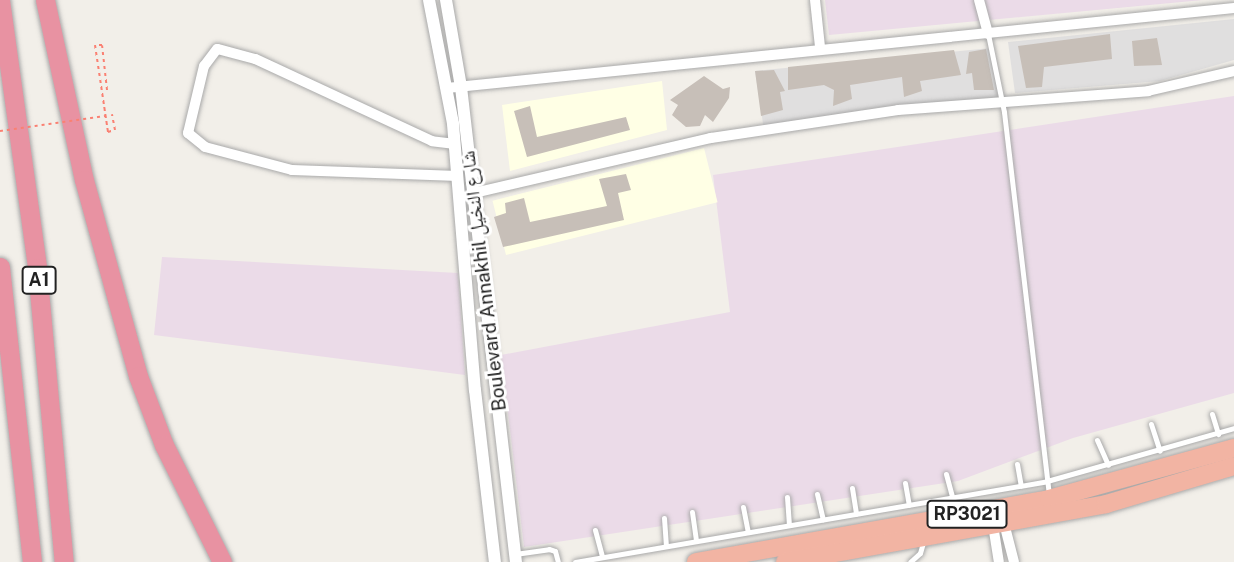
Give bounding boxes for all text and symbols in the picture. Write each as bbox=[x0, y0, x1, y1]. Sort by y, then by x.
street label: Boulevard Annakhil شارع النخيل bbox=[457, 150, 511, 412]
road number: A1 bbox=[22, 266, 56, 294]
road number: RP3021 bbox=[925, 500, 1009, 528]

